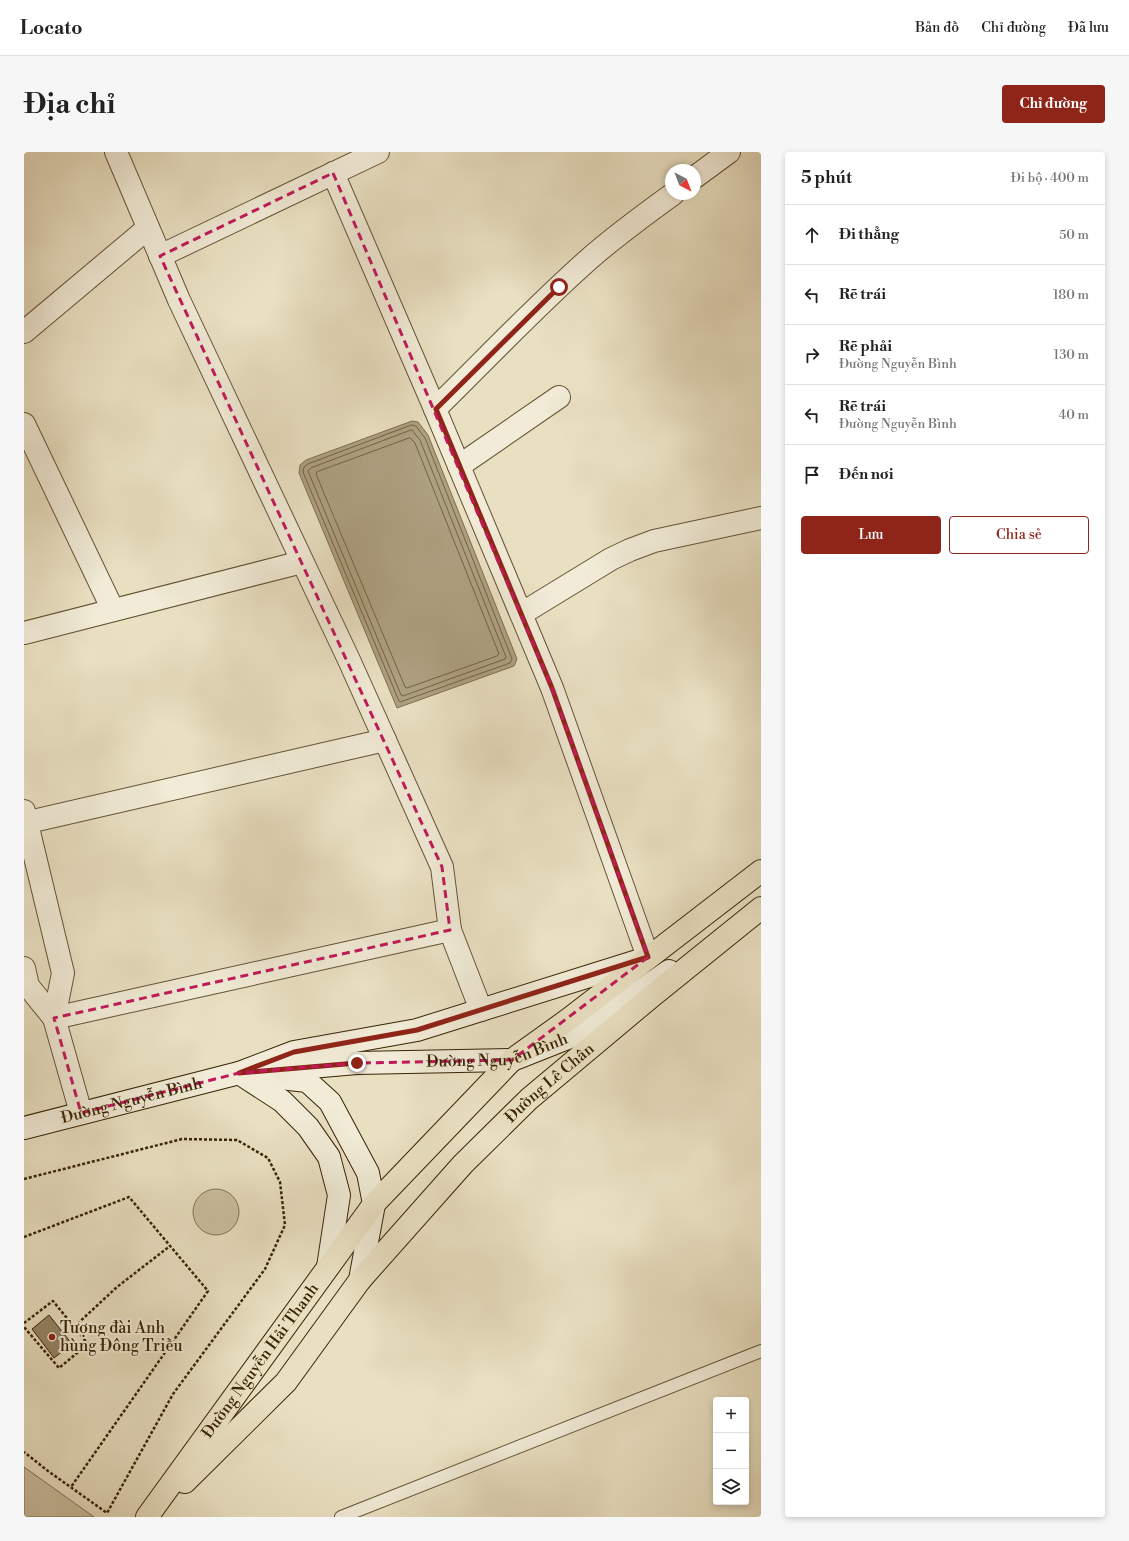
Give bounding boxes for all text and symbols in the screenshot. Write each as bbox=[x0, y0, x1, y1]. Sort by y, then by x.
text: Locato bbox=[20, 16, 82, 40]
text: Bản đồ bbox=[915, 19, 959, 37]
text: Chỉ đường bbox=[981, 19, 1046, 37]
text: Đã lưu bbox=[1068, 19, 1109, 37]
button: Chỉ đường bbox=[1002, 85, 1105, 123]
text: Địa chỉ bbox=[24, 87, 116, 122]
north arrow bbox=[665, 164, 701, 200]
text: 5 phút bbox=[801, 167, 852, 189]
text: Đi bộ · 400 m bbox=[1011, 170, 1089, 186]
icon: ahead bbox=[801, 224, 823, 246]
text: Đi thẳng bbox=[839, 225, 899, 244]
text: 50 m bbox=[1059, 227, 1089, 243]
route start bbox=[550, 278, 568, 296]
icon: left bbox=[801, 284, 823, 306]
text: Rẽ trái bbox=[839, 285, 886, 304]
text: 180 m bbox=[1053, 287, 1089, 303]
text: Rẽ phải bbox=[839, 337, 892, 356]
icon: right bbox=[801, 344, 823, 366]
text: 130 m bbox=[1054, 347, 1089, 363]
text: Đường Nguyễn Bình bbox=[839, 356, 957, 372]
text: Rẽ trái bbox=[839, 397, 886, 416]
icon: left bbox=[801, 404, 823, 426]
text: 40 m bbox=[1059, 407, 1089, 423]
text: Đường Nguyễn Bình bbox=[839, 416, 957, 432]
icon: arrive bbox=[801, 464, 823, 486]
text: Đến nơi bbox=[839, 465, 893, 484]
button: Lưu bbox=[801, 516, 941, 554]
button: Chia sẻ bbox=[949, 516, 1089, 554]
street label: Đường Nguyễn Bình bbox=[426, 1029, 571, 1072]
street label: Đường Lê Chân bbox=[501, 1038, 599, 1127]
route end bbox=[348, 1054, 366, 1072]
street label: Đường Nguyễn Bình bbox=[59, 1073, 205, 1128]
street label: Đường Nguyễn Hải Thanh bbox=[197, 1279, 323, 1442]
place label: Tượng đài Anh hùng Đông Triều bbox=[60, 1318, 183, 1356]
marker: Tượng đài Anh hùng Đông Triều bbox=[47, 1332, 57, 1342]
map controls bbox=[713, 1397, 749, 1505]
button: + bbox=[713, 1397, 749, 1433]
button: − bbox=[713, 1433, 749, 1469]
button: layers bbox=[713, 1469, 749, 1505]

